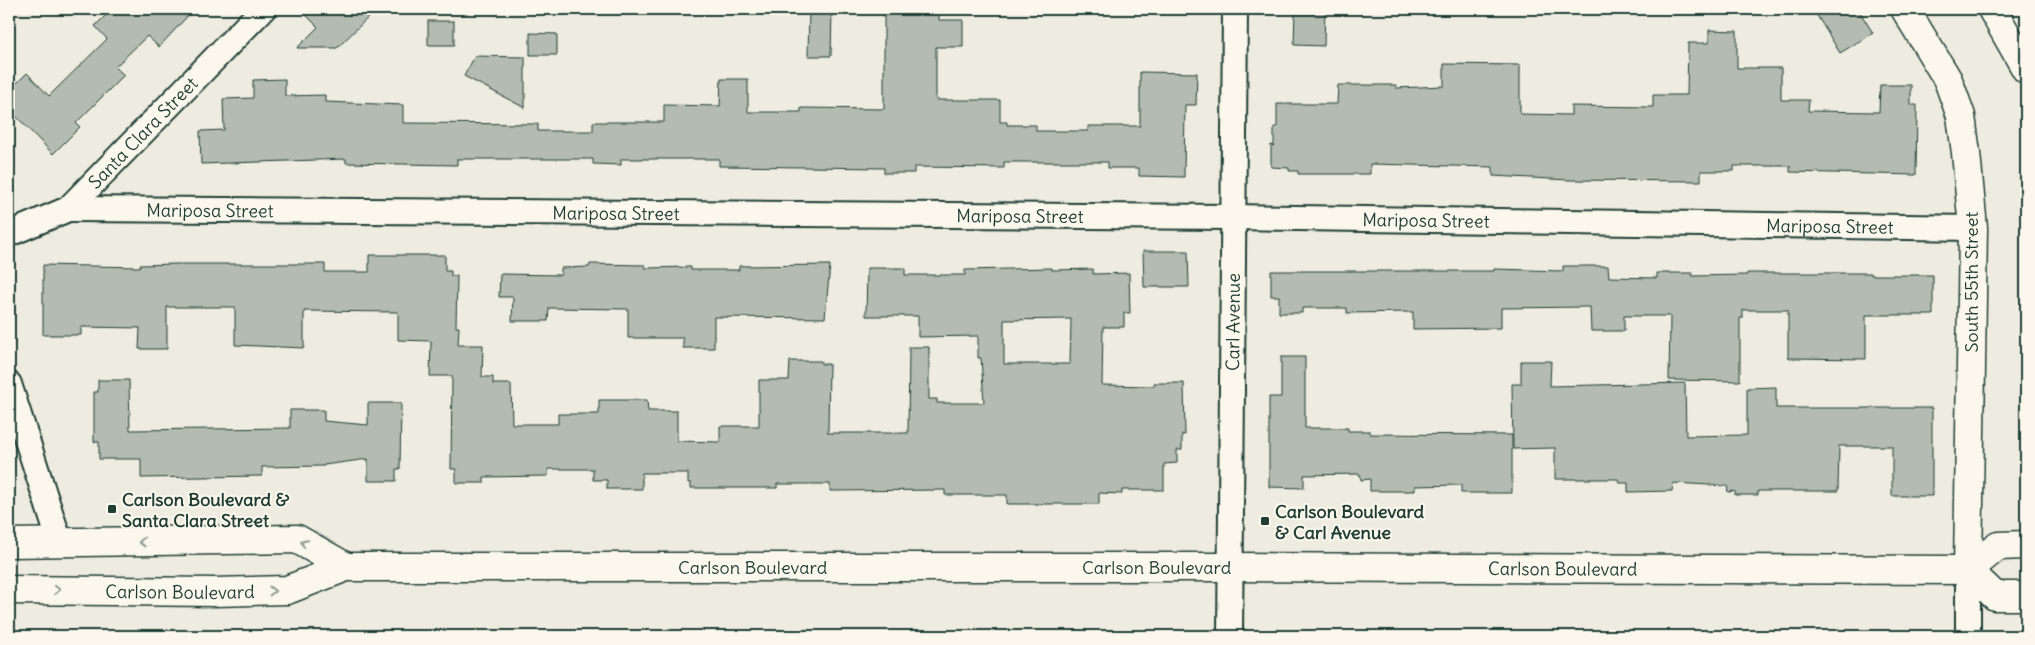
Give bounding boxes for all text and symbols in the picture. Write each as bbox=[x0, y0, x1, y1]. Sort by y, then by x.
street label: Santa Clara Street bbox=[83, 72, 202, 193]
street label: Mariposa Street bbox=[146, 198, 274, 222]
street label: Mariposa Street bbox=[552, 201, 680, 225]
street label: Mariposa Street bbox=[956, 204, 1084, 227]
street label: Mariposa Street bbox=[1362, 207, 1490, 232]
street label: South 55th Street bbox=[1960, 212, 1983, 352]
street label: Mariposa Street bbox=[1766, 213, 1894, 238]
street label: Carl Avenue bbox=[1221, 273, 1244, 371]
place label: Carlson Boulevard & Santa Clara Street bbox=[122, 488, 289, 532]
place label: Carlson Boulevard & Carl Avenue bbox=[1275, 500, 1425, 544]
marker: Carlson Boulevard & Santa Clara Street bbox=[106, 503, 118, 515]
marker: Carlson Boulevard & Carl Avenue bbox=[1259, 515, 1271, 527]
one-way arrow bbox=[138, 537, 146, 547]
one-way arrow bbox=[300, 539, 309, 549]
street label: Carlson Boulevard bbox=[678, 556, 828, 579]
street label: Carlson Boulevard bbox=[1082, 556, 1232, 579]
street label: Carlson Boulevard bbox=[1488, 557, 1638, 580]
street label: Carlson Boulevard bbox=[105, 579, 255, 604]
one-way arrow bbox=[54, 585, 62, 595]
one-way arrow bbox=[269, 585, 277, 596]

